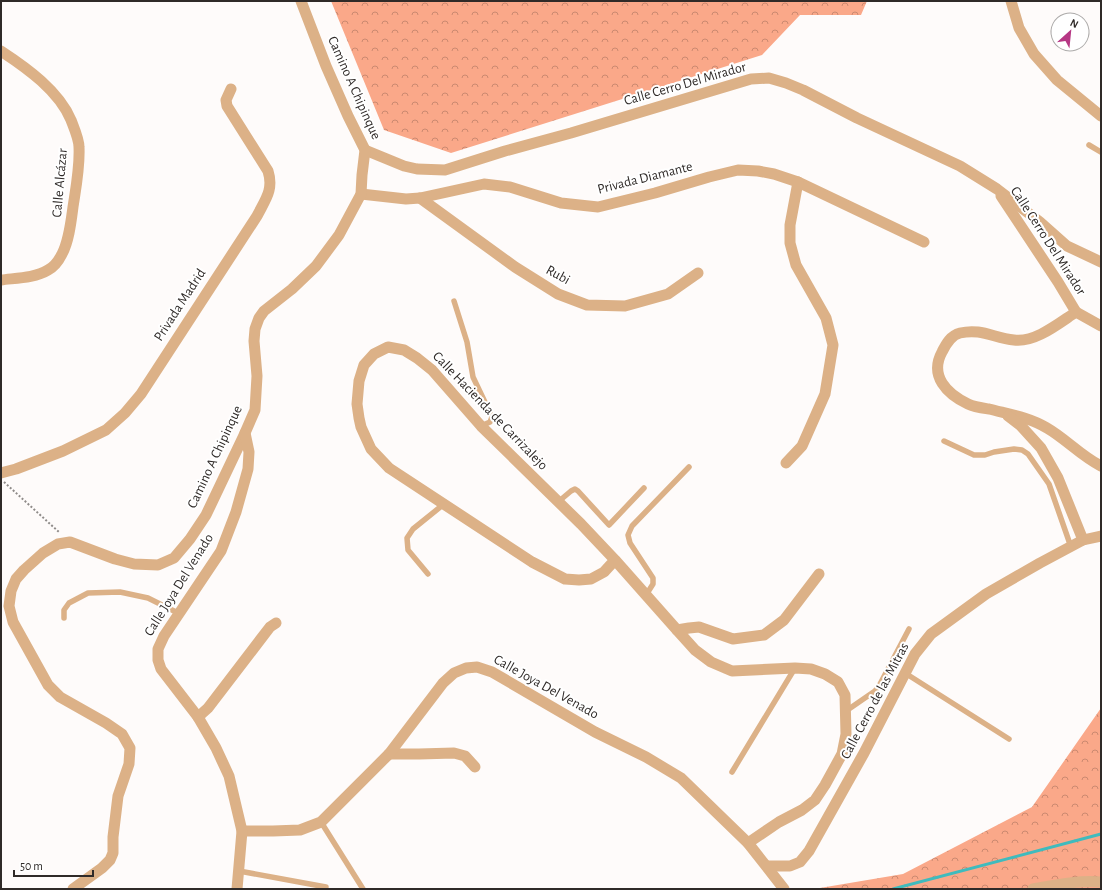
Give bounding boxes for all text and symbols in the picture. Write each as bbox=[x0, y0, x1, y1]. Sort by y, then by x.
north arrow bbox=[1050, 12, 1090, 52]
text: N bbox=[1068, 17, 1080, 30]
street label: Camino A Chipinque bbox=[325, 34, 383, 142]
street label: Calle Cerro Del Mirador bbox=[622, 60, 748, 108]
street label: Calle Alcázar bbox=[50, 147, 70, 218]
street label: Privada Diamante bbox=[596, 159, 694, 197]
street label: Calle Cerro Del Mirador bbox=[1008, 184, 1088, 298]
street label: Rubi bbox=[544, 263, 572, 287]
street label: Privada Madrid bbox=[152, 266, 208, 344]
street label: Calle Hacienda de Carrizalejo bbox=[430, 349, 550, 473]
street label: Camino A Chipinque bbox=[185, 404, 245, 510]
street label: Calle Joya Del Venado bbox=[142, 531, 216, 639]
street label: Calle Cerro de las Mitras bbox=[838, 641, 912, 761]
street label: Calle Joya Del Venado bbox=[491, 652, 601, 722]
scale bar bbox=[14, 852, 93, 878]
text: 50 m bbox=[20, 860, 43, 872]

